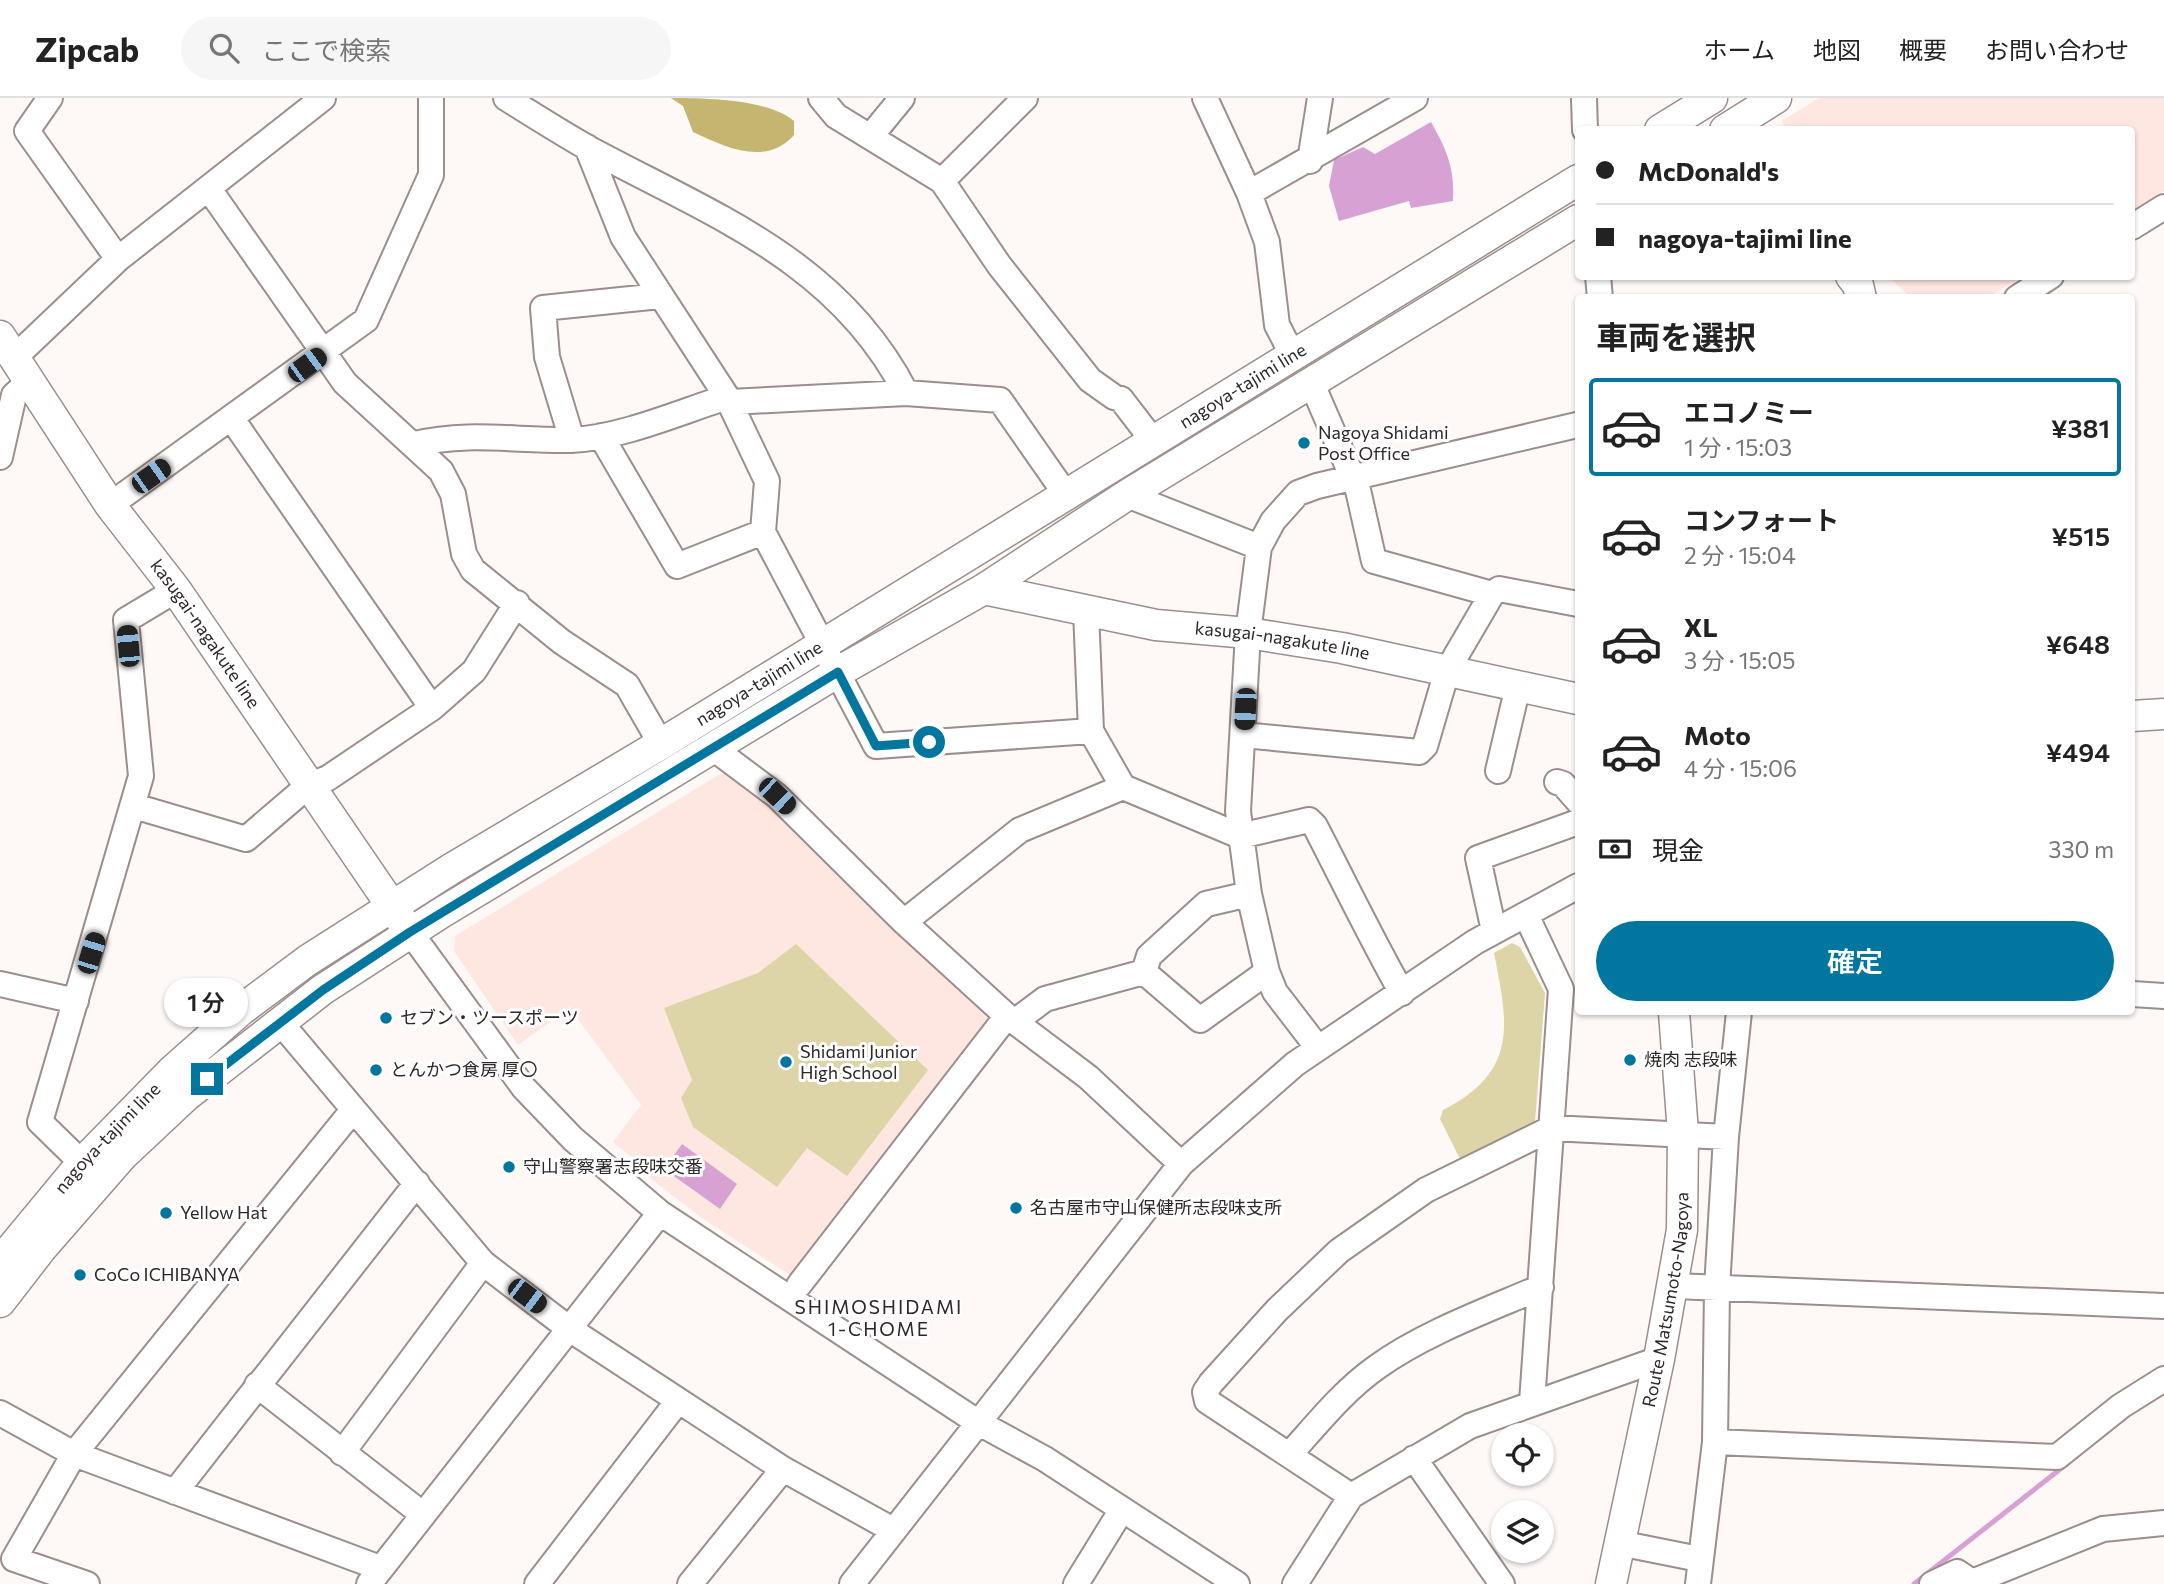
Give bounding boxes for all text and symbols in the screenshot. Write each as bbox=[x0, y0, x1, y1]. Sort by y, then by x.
search box bbox=[181, 17, 671, 80]
text: Zipcab bbox=[35, 28, 139, 69]
icon: search bbox=[205, 29, 243, 67]
text: ここで検索 bbox=[261, 34, 391, 65]
text: ホーム bbox=[1704, 35, 1775, 64]
text: 地図 bbox=[1813, 35, 1861, 64]
text: 概要 bbox=[1899, 35, 1947, 64]
text: お問い合わせ bbox=[1985, 35, 2129, 64]
text: McDonald's bbox=[1638, 155, 1779, 186]
text: nagoya-tajimi line bbox=[1638, 222, 1852, 253]
text: 車両を選択 bbox=[1596, 316, 1756, 356]
street label: nagoya-tajimi line bbox=[1175, 338, 1310, 433]
car bbox=[284, 344, 331, 386]
icon: car bbox=[1600, 396, 1663, 459]
text: エコノミー bbox=[1684, 396, 1814, 427]
text: ¥381 bbox=[2051, 412, 2110, 443]
place label: Nagoya Shidami Post Office bbox=[1318, 421, 1449, 464]
text: 1 分 · 15:03 bbox=[1684, 433, 1792, 461]
marker: Nagoya Shidami Post Office bbox=[1296, 435, 1312, 451]
car bbox=[128, 455, 175, 497]
icon: car bbox=[1600, 504, 1663, 567]
text: コンフォート bbox=[1684, 504, 1839, 535]
text: ¥515 bbox=[2052, 520, 2110, 551]
text: 2 分 · 15:04 bbox=[1684, 541, 1796, 569]
street label: kasugai-nagakute line bbox=[146, 555, 265, 712]
text: XL bbox=[1684, 611, 1718, 642]
icon: car bbox=[1600, 612, 1663, 675]
street label: kasugai-nagakute line bbox=[1194, 616, 1372, 664]
car bbox=[116, 624, 141, 668]
text: ¥648 bbox=[2046, 628, 2110, 659]
street label: nagoya-tajimi line bbox=[691, 636, 826, 730]
text: 3 分 · 15:05 bbox=[1684, 646, 1795, 674]
car bbox=[1234, 687, 1257, 731]
text: Moto bbox=[1684, 719, 1751, 750]
icon: car bbox=[1600, 720, 1663, 783]
route start bbox=[913, 726, 945, 758]
text: ¥494 bbox=[2046, 736, 2110, 767]
text: 4 分 · 15:06 bbox=[1684, 754, 1797, 782]
car bbox=[755, 774, 800, 818]
icon: cash bbox=[1596, 830, 1634, 868]
text: 現金 bbox=[1652, 834, 1704, 865]
text: 330 m bbox=[2048, 835, 2114, 863]
button: 確定 bbox=[1596, 921, 2114, 1001]
car bbox=[75, 930, 108, 976]
callout: 1 分 bbox=[165, 978, 249, 1026]
text: 1 分 bbox=[187, 988, 225, 1016]
place label: セブン・ツースポーツ bbox=[400, 1006, 579, 1028]
marker: セブン・ツースポーツ bbox=[378, 1010, 394, 1026]
place label: Shidami Junior High School bbox=[800, 1040, 917, 1083]
place label: 焼肉 志段味 bbox=[1644, 1048, 1737, 1070]
marker: 焼肉 志段味 bbox=[1622, 1052, 1638, 1068]
marker: Shidami Junior High School bbox=[778, 1054, 794, 1070]
place label: とんかつ食房 厚〇 bbox=[390, 1058, 537, 1080]
marker: とんかつ食房 厚〇 bbox=[368, 1062, 384, 1078]
route end bbox=[191, 1063, 223, 1095]
street label: nagoya-tajimi line bbox=[49, 1078, 165, 1198]
place label: 守山警察署志段味交番 bbox=[523, 1155, 703, 1177]
marker: 守山警察署志段味交番 bbox=[501, 1159, 517, 1175]
street label: Route Matsumoto-Nagoya bbox=[1637, 1192, 1692, 1409]
place label: 名古屋市守山保健所志段味支所 bbox=[1030, 1196, 1282, 1218]
marker: 名古屋市守山保健所志段味支所 bbox=[1008, 1200, 1024, 1216]
place label: Yellow Hat bbox=[180, 1201, 267, 1223]
marker: Yellow Hat bbox=[158, 1205, 174, 1221]
place label: CoCo ICHIBANYA bbox=[94, 1263, 240, 1285]
marker: CoCo ICHIBANYA bbox=[72, 1267, 88, 1283]
car bbox=[504, 1275, 551, 1317]
district label: SHIMOSHIDAMI 1-CHOME bbox=[795, 1295, 963, 1340]
map controls bbox=[1491, 1423, 1554, 1563]
button: locate bbox=[1491, 1423, 1554, 1486]
button: layers bbox=[1491, 1500, 1554, 1563]

